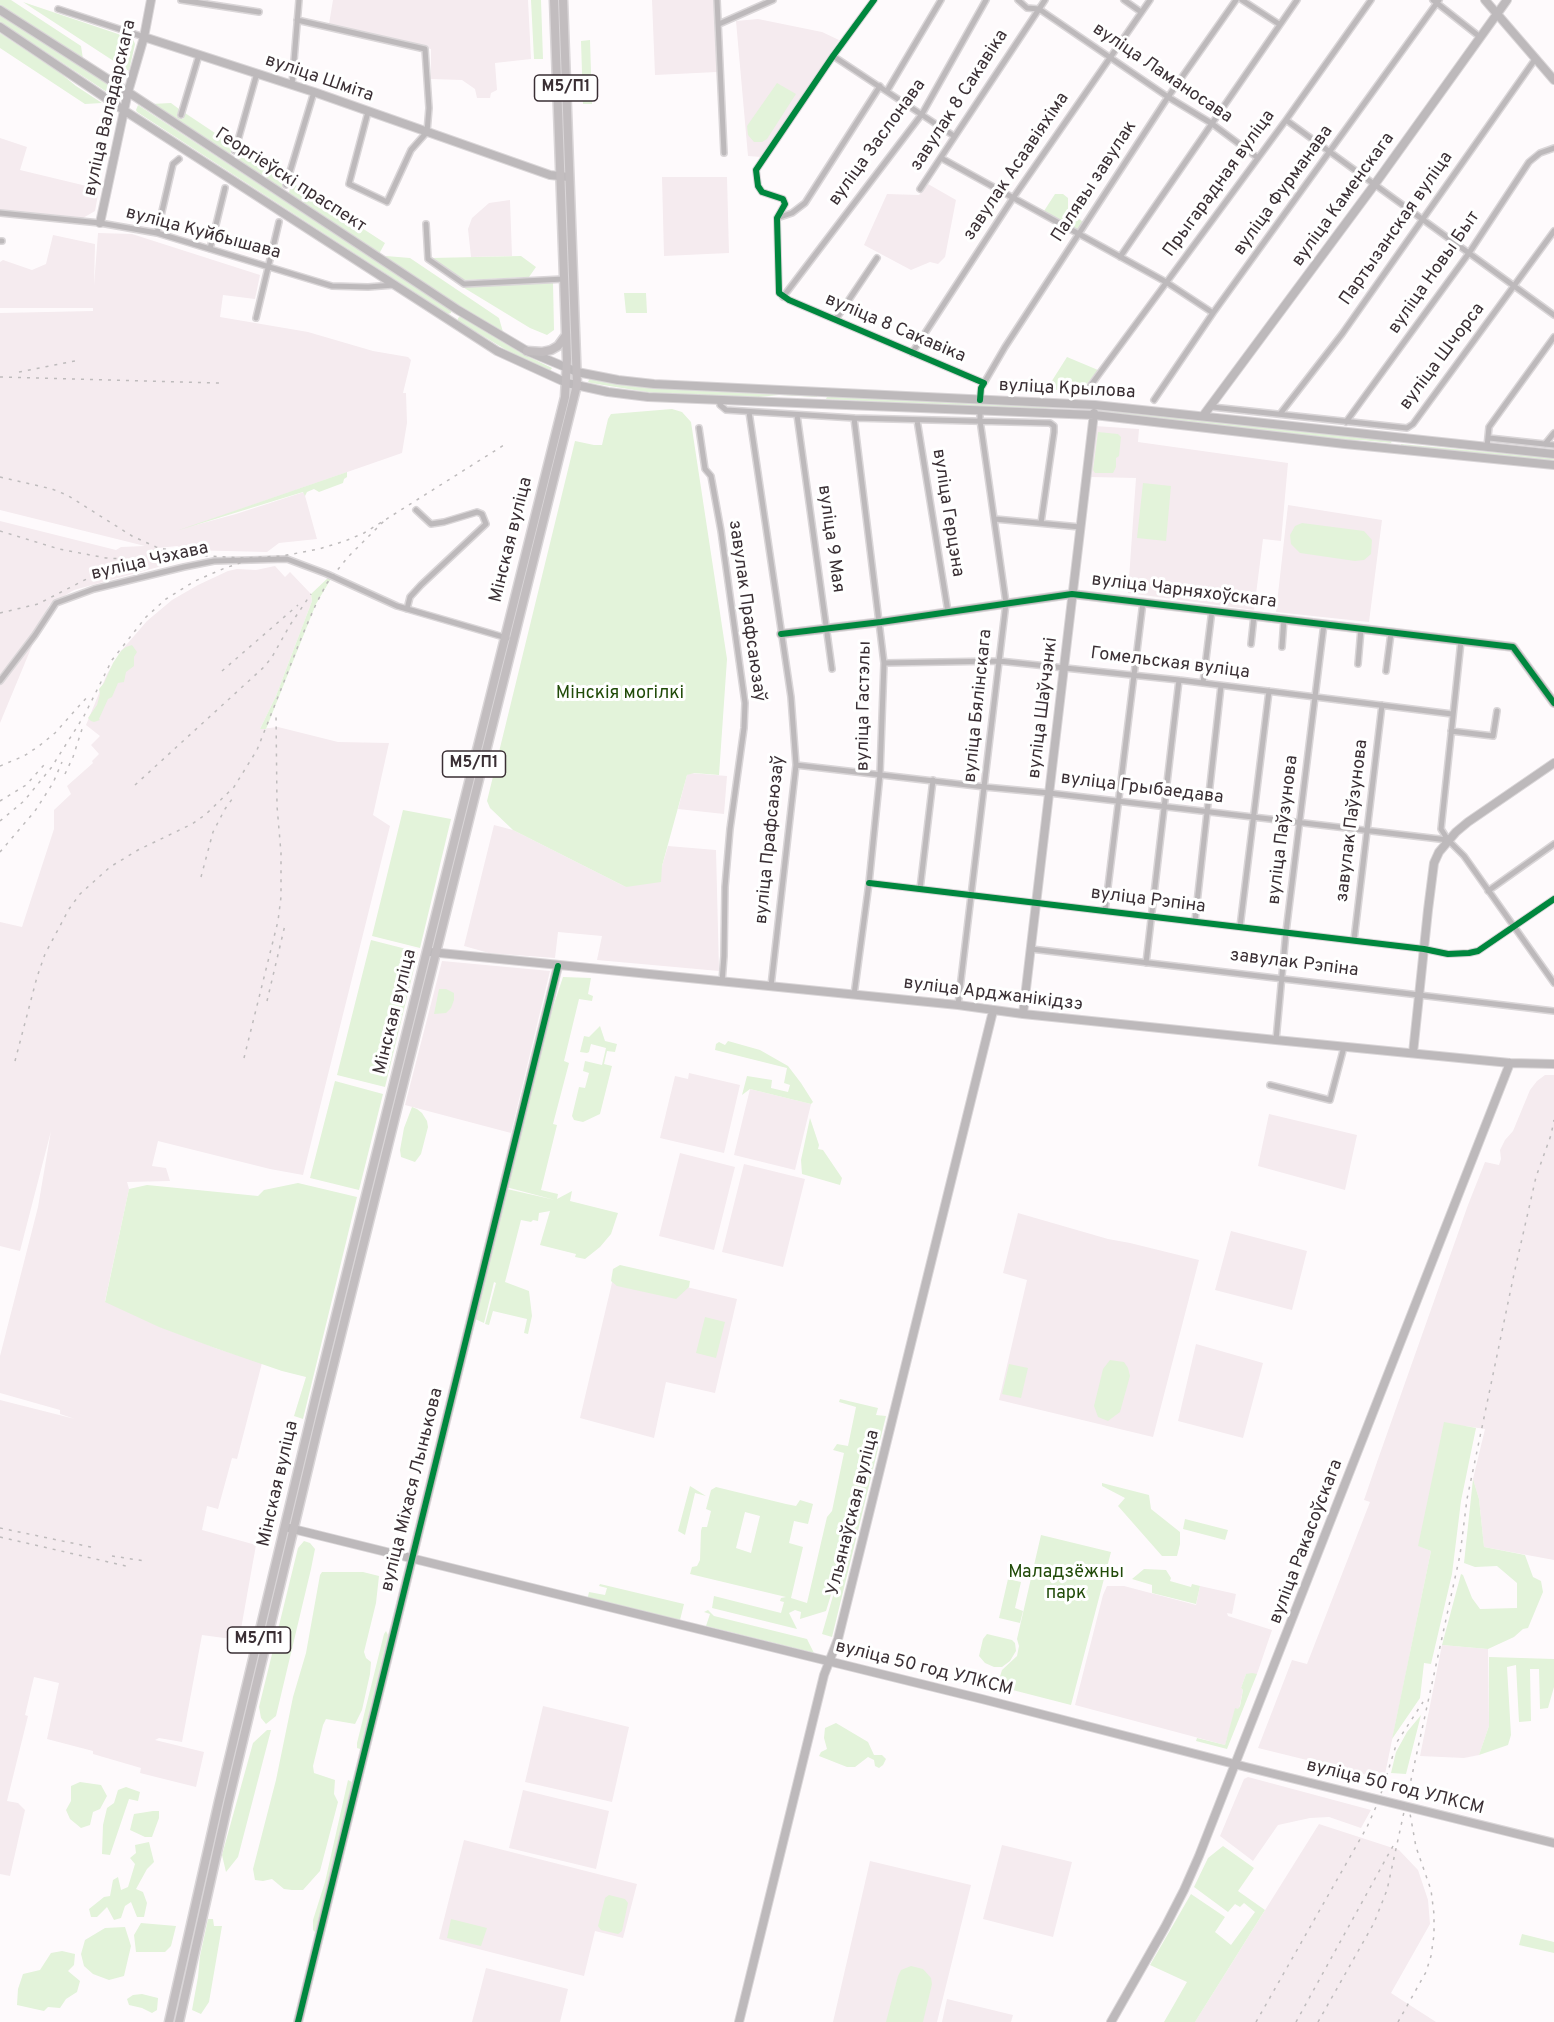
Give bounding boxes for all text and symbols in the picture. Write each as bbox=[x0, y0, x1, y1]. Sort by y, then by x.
street label: вуліца Валадарскага bbox=[80, 18, 142, 198]
street label: вуліца Ламаносава bbox=[1088, 19, 1236, 129]
street label: завулак 8 Сакавіка bbox=[906, 26, 1014, 176]
street label: вуліца Шміта bbox=[262, 50, 376, 108]
road number: М5/П1 bbox=[534, 75, 598, 101]
street label: вуліца Заслонава bbox=[825, 75, 931, 211]
street label: завулак Асаавіяхіма bbox=[959, 89, 1075, 245]
street label: Прыгарадная вуліца bbox=[1159, 106, 1281, 262]
street label: Палявы завулак bbox=[1048, 117, 1142, 247]
street label: вуліца Фурманава bbox=[1230, 122, 1338, 260]
street label: Георгіеўскі праспект bbox=[210, 124, 370, 238]
street label: вуліца Каменскага bbox=[1288, 129, 1400, 271]
street label: Партызанская вуліца bbox=[1336, 148, 1458, 310]
street label: вуліца Куйбышава bbox=[123, 203, 283, 265]
street label: вуліца Новы Быт bbox=[1385, 207, 1485, 339]
street label: вуліца 8 Сакавіка bbox=[821, 290, 969, 368]
street label: вуліца Шчорса bbox=[1396, 299, 1490, 415]
street label: вуліца Крылова bbox=[998, 376, 1136, 404]
street label: вуліца Герцэна bbox=[926, 447, 968, 579]
street label: Мінская вуліца bbox=[486, 475, 538, 605]
street label: вуліца 9 Мая bbox=[812, 484, 848, 594]
street label: завулак Прафсаюзаў bbox=[723, 519, 769, 703]
street label: вуліца Чэхава bbox=[89, 538, 211, 586]
street label: вуліца Чарняхоўскага bbox=[1090, 570, 1278, 614]
street label: вуліца Бялінскага bbox=[960, 628, 998, 784]
street label: вуліца Шаўчэнкі bbox=[1025, 636, 1063, 780]
street label: вуліца Гастэлы bbox=[853, 641, 877, 771]
street label: Гомельская вуліца bbox=[1089, 644, 1251, 684]
park label: Мінскія могілкі bbox=[556, 683, 684, 705]
street label: завулак Паўзунова bbox=[1332, 738, 1374, 904]
road number: М5/П1 bbox=[442, 751, 506, 777]
street label: вуліца Паўзунова bbox=[1264, 754, 1304, 906]
street label: вуліца Прафсаюзаў bbox=[751, 755, 791, 925]
street label: вуліца Грыбаедава bbox=[1059, 768, 1225, 810]
street label: вуліца Рэпіна bbox=[1089, 883, 1207, 919]
street label: завулак Рэпіна bbox=[1228, 945, 1360, 983]
street label: Мінская вуліца bbox=[370, 947, 422, 1077]
street label: вуліца Арджанікідзэ bbox=[902, 973, 1084, 1017]
street label: вуліца Міхася Лынькова bbox=[377, 1386, 449, 1594]
street label: Мінская вуліца bbox=[254, 1419, 304, 1549]
street label: Ульянаўская вуліца bbox=[823, 1428, 885, 1598]
street label: вуліца Ракасоўскага bbox=[1266, 1457, 1348, 1627]
park label: Маладзёжны парк bbox=[1008, 1562, 1124, 1604]
road number: М5/П1 bbox=[228, 1627, 290, 1653]
street label: вуліца 50 год УЛКСМ bbox=[833, 1636, 1015, 1702]
street label: вуліца 50 год УЛКСМ bbox=[1304, 1755, 1486, 1821]

